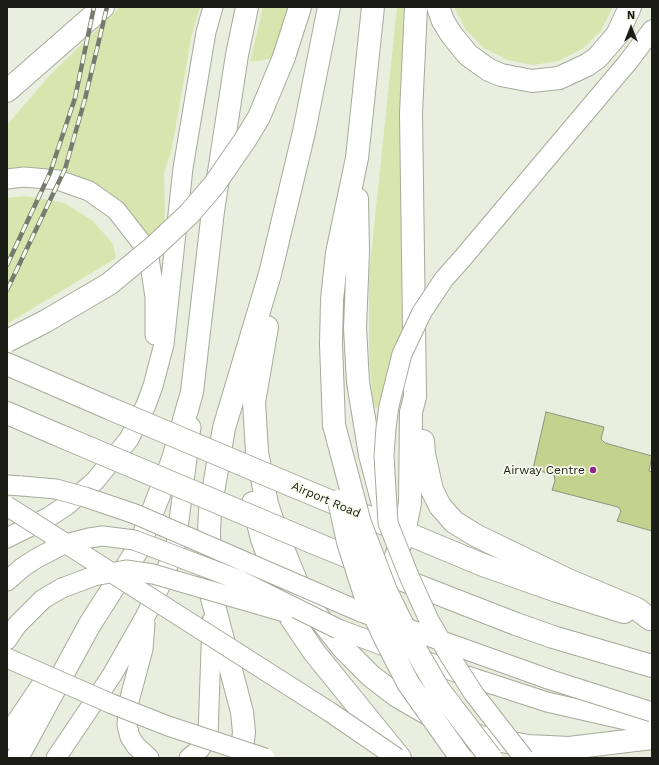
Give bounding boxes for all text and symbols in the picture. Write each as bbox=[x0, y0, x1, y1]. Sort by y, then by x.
north arrow bbox=[611, 8, 651, 48]
text: N bbox=[627, 9, 635, 22]
place label: Airway Centre bbox=[503, 463, 585, 477]
marker: Airway Centre bbox=[588, 465, 598, 475]
street label: Airport Road bbox=[289, 479, 363, 521]

